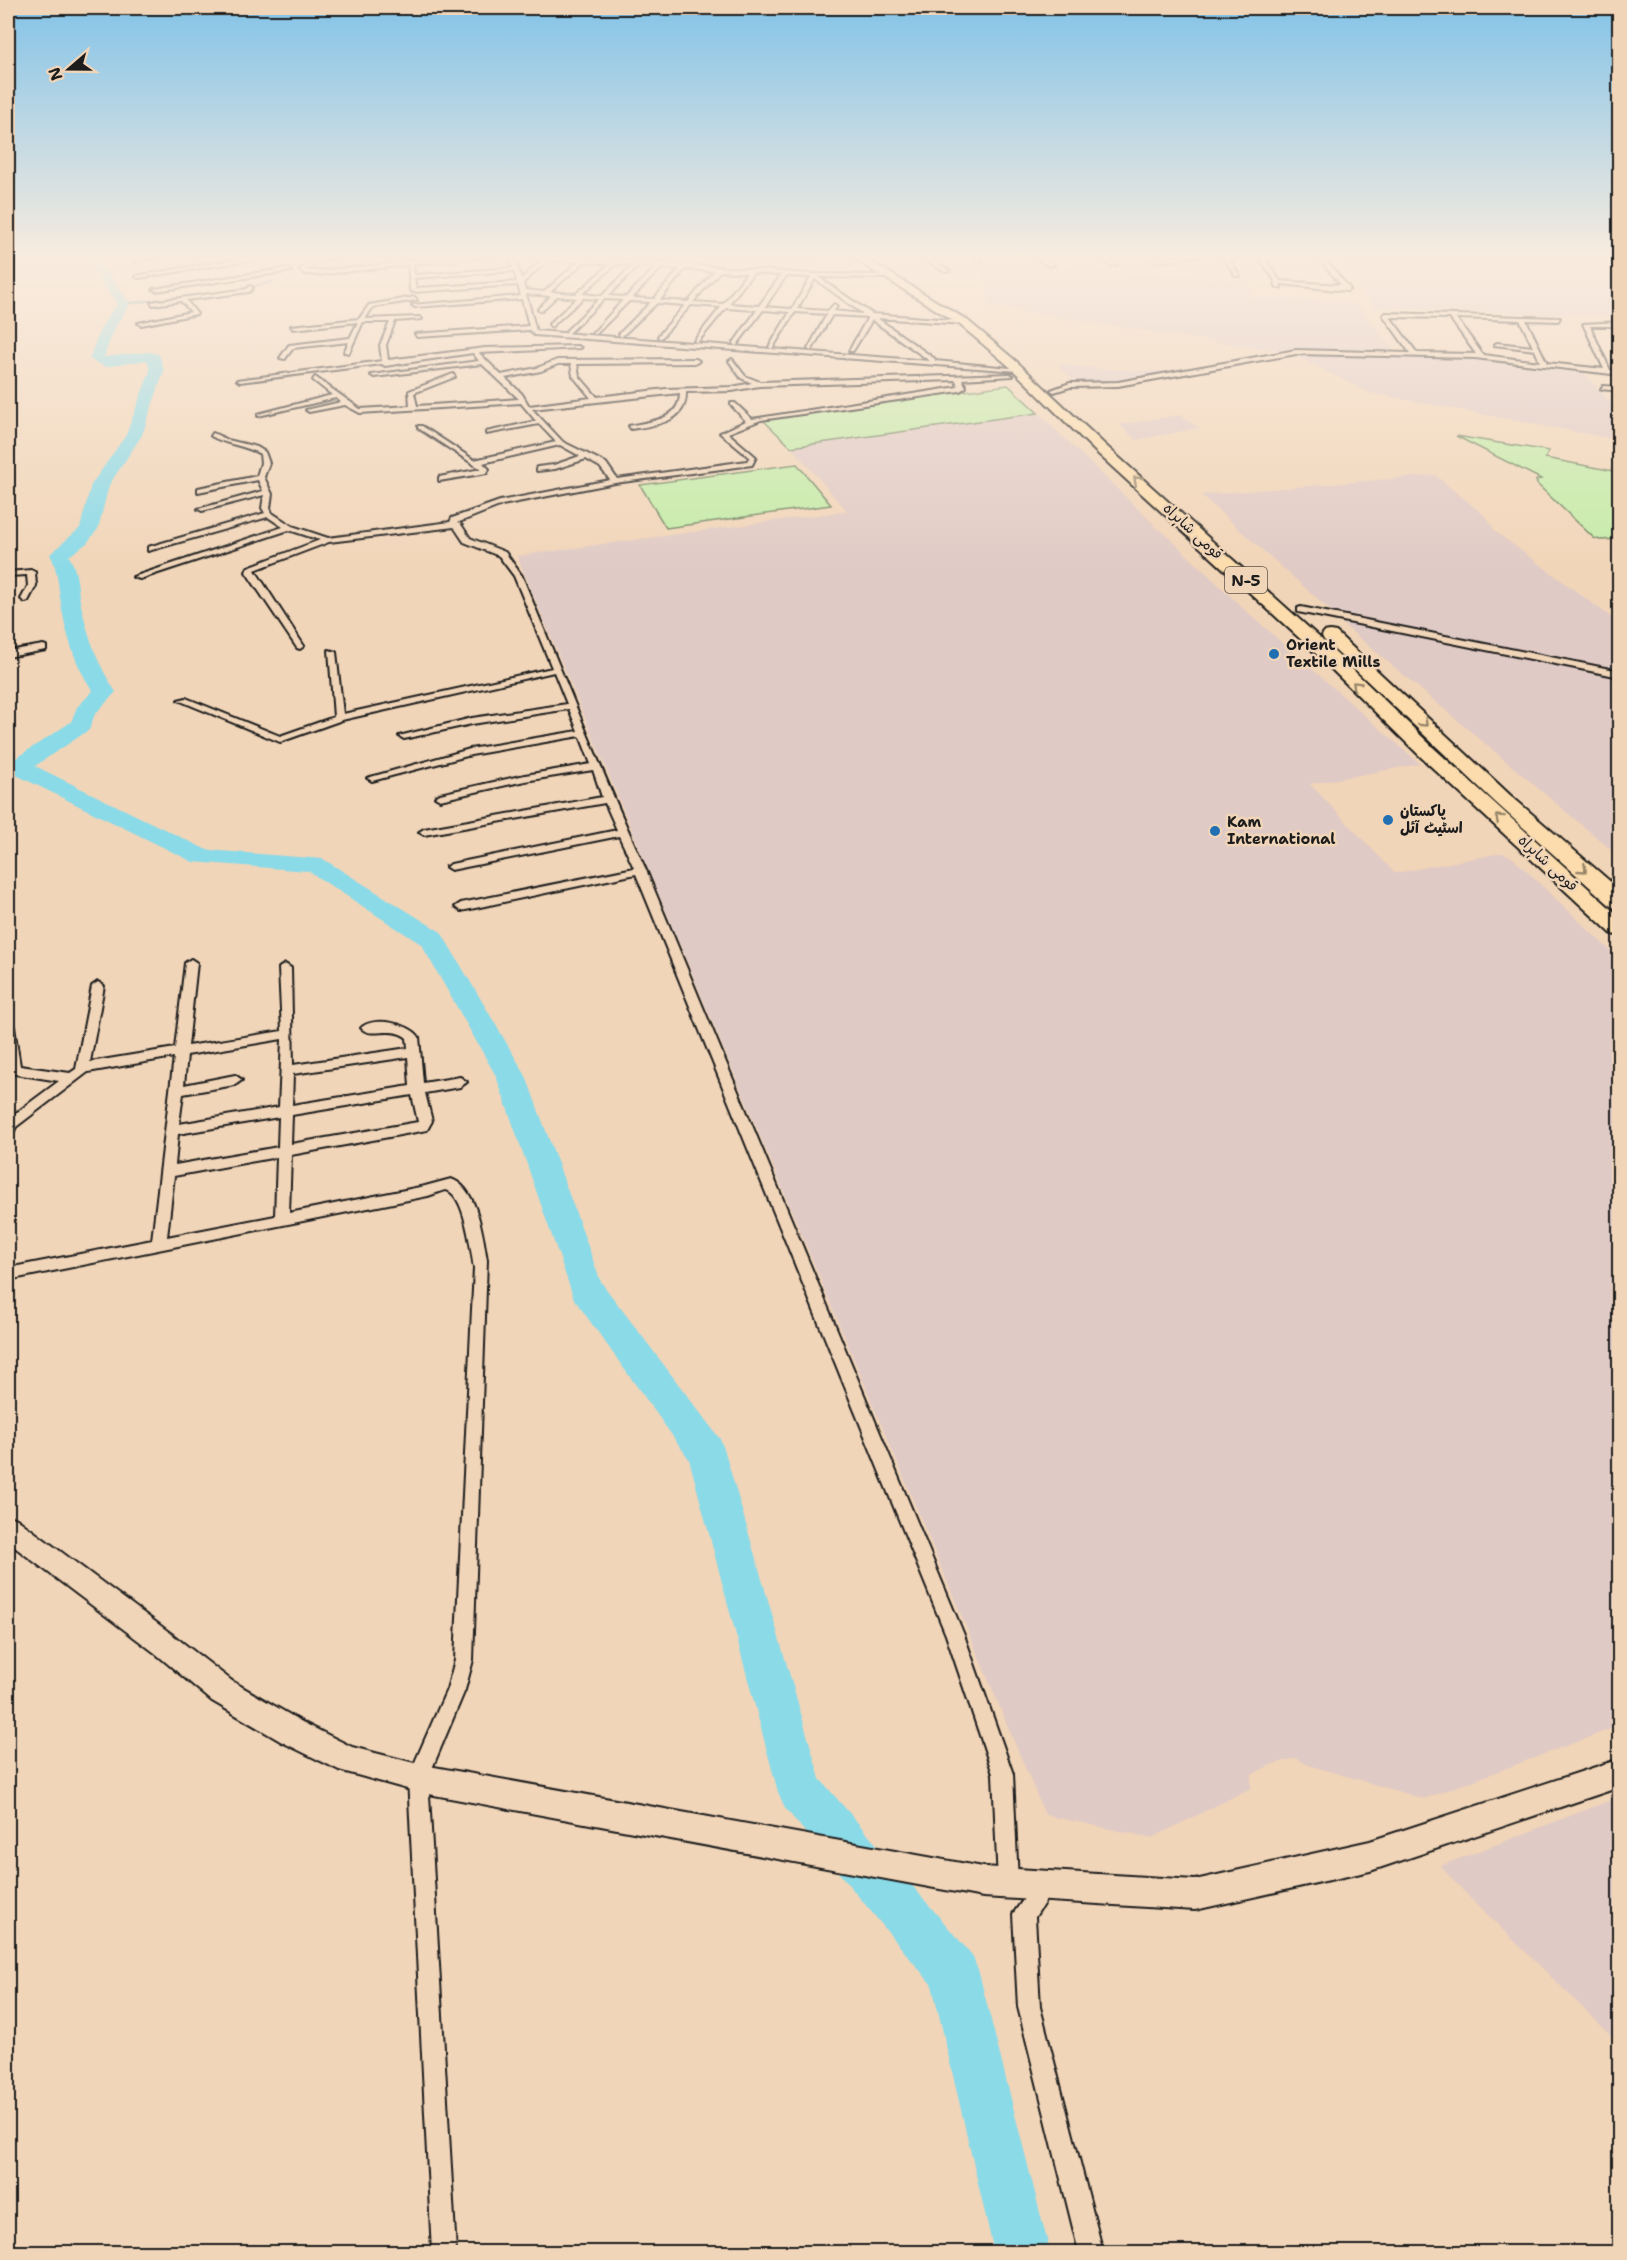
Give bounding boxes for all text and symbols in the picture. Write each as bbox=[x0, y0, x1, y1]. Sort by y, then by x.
north arrow bbox=[39, 39, 99, 99]
text: N bbox=[43, 64, 67, 84]
one-way arrow bbox=[1133, 476, 1144, 487]
street label: قومی شاہراہ bbox=[1158, 498, 1227, 564]
road number: N-5 bbox=[1225, 567, 1267, 593]
place label: Orient Textile Mills bbox=[1286, 635, 1380, 672]
marker: Orient Textile Mills bbox=[1267, 647, 1281, 661]
one-way arrow bbox=[1353, 681, 1363, 692]
one-way arrow bbox=[1417, 716, 1428, 727]
place label: پاکستان اسٹیٹ آئل bbox=[1400, 801, 1463, 838]
place label: Kam International bbox=[1227, 812, 1336, 849]
marker: پاکستان اسٹیٹ آئل bbox=[1381, 813, 1395, 827]
one-way arrow bbox=[1495, 814, 1506, 825]
marker: Kam International bbox=[1208, 824, 1222, 838]
street label: قومی شاہراہ bbox=[1513, 830, 1582, 896]
one-way arrow bbox=[1576, 862, 1587, 873]

